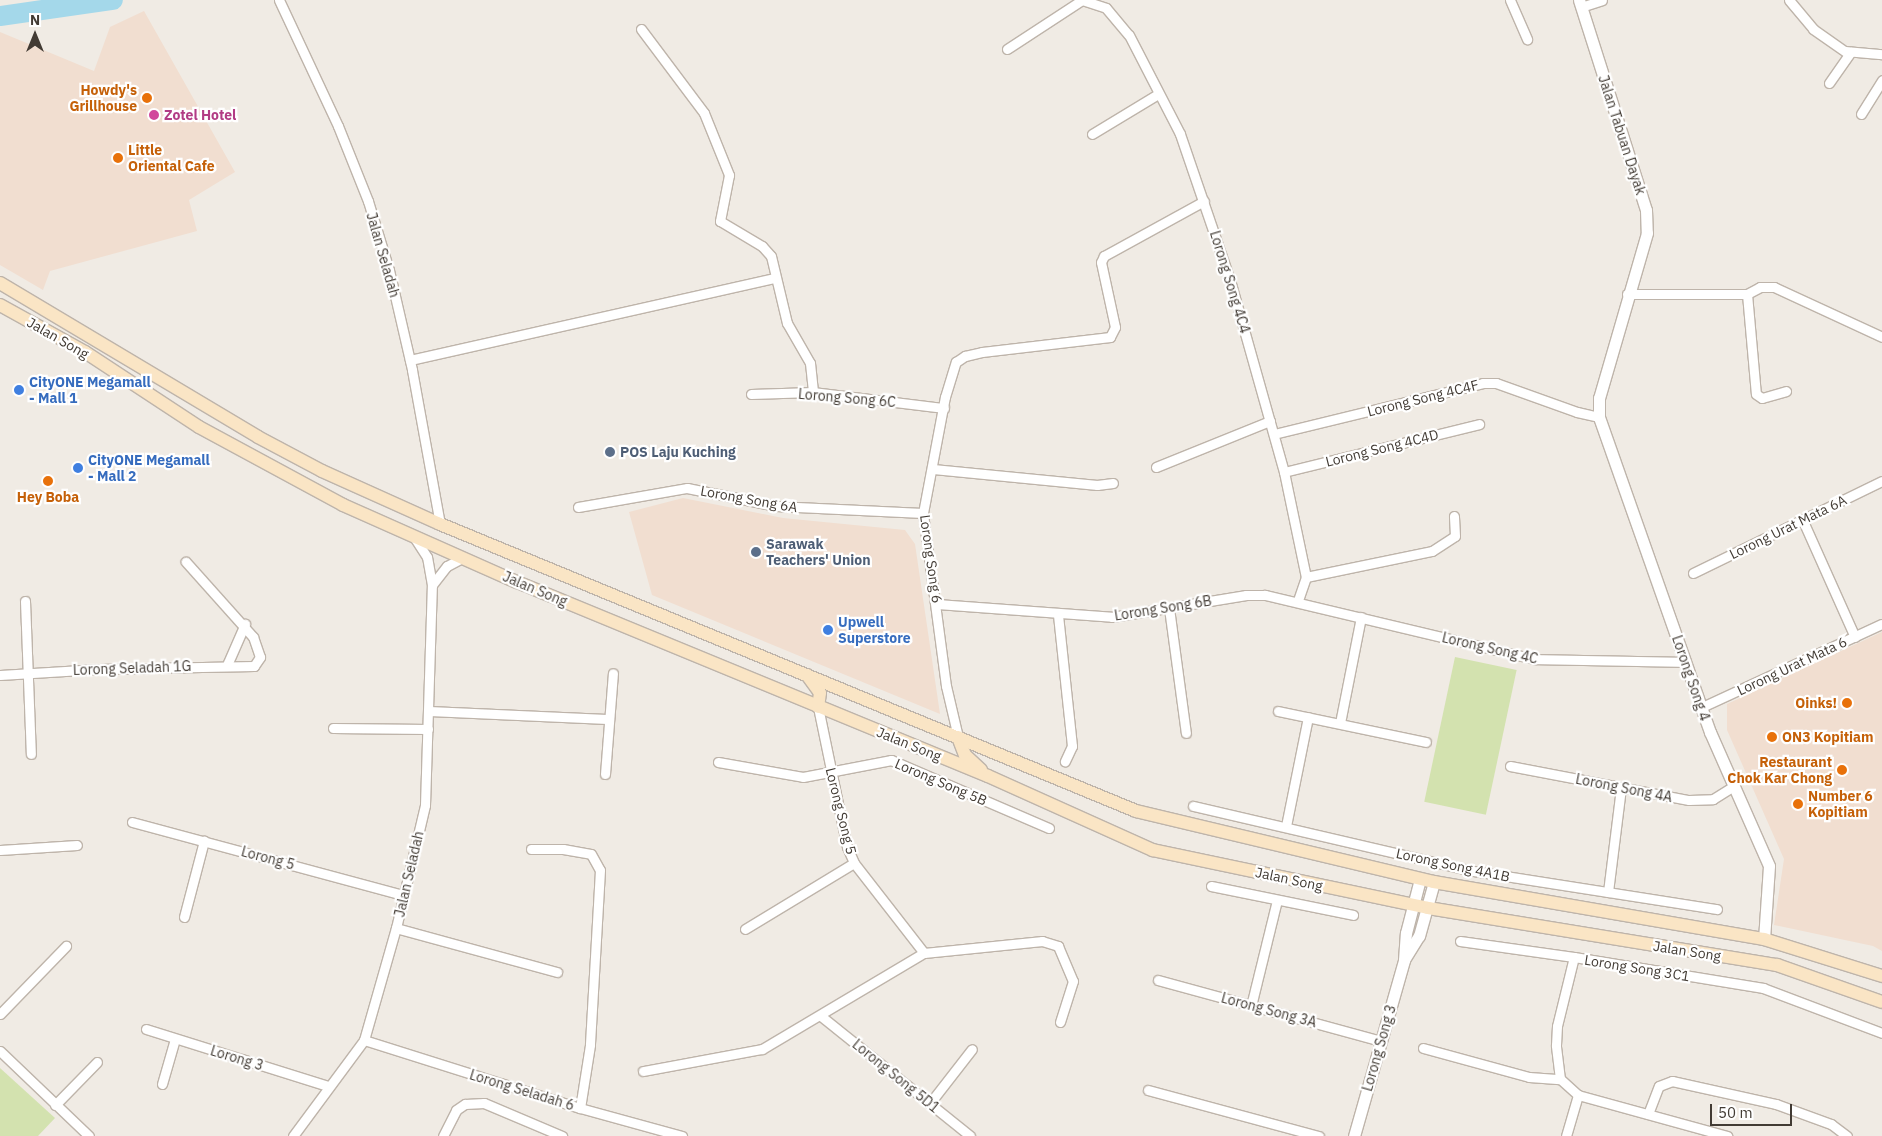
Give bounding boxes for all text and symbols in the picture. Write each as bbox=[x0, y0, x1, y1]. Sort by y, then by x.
north arrow bbox=[10, 10, 60, 60]
text: N bbox=[30, 11, 40, 29]
street label: Jalan Tabuan Dayak bbox=[1595, 73, 1649, 197]
place label: Howdy's Grillhouse bbox=[69, 82, 137, 114]
marker: Howdy's Grillhouse bbox=[141, 92, 153, 104]
place label: Zotel Hotel bbox=[164, 107, 236, 123]
marker: Zotel Hotel bbox=[148, 109, 160, 121]
place label: Little Oriental Cafe bbox=[128, 142, 215, 174]
marker: Little Oriental Cafe bbox=[112, 152, 124, 164]
street label: Jalan Seladah bbox=[363, 210, 403, 300]
street label: Lorong Song 4C4 bbox=[1206, 229, 1254, 335]
street label: Jalan Song bbox=[24, 314, 92, 362]
place label: CityONE Megamall - Mall 1 bbox=[29, 374, 151, 407]
street label: Lorong Song 4C4F bbox=[1366, 376, 1480, 420]
marker: CityONE Megamall - Mall 1 bbox=[13, 384, 25, 396]
street label: Lorong Song 6C bbox=[797, 385, 897, 411]
street label: Lorong Song 4C4D bbox=[1324, 426, 1440, 470]
place label: POS Laju Kuching bbox=[620, 444, 736, 460]
marker: POS Laju Kuching bbox=[604, 446, 616, 458]
place label: CityONE Megamall - Mall 2 bbox=[88, 452, 210, 484]
marker: CityONE Megamall - Mall 2 bbox=[72, 462, 84, 474]
marker: Hey Boba bbox=[42, 475, 54, 487]
street label: Lorong Song 6A bbox=[699, 482, 799, 516]
place label: Hey Boba bbox=[17, 489, 79, 505]
street label: Lorong Urat Mata 6A bbox=[1727, 491, 1849, 563]
street label: Lorong Song 6 bbox=[916, 514, 946, 604]
place label: Sarawak Teachers' Union bbox=[766, 536, 870, 568]
marker: Sarawak Teachers' Union bbox=[750, 546, 762, 558]
street label: Jalan Song bbox=[500, 568, 570, 610]
street label: Lorong Song 6B bbox=[1113, 592, 1213, 624]
place label: Upwell Superstore bbox=[838, 614, 911, 646]
marker: Upwell Superstore bbox=[822, 624, 834, 636]
street label: Lorong Song 4C bbox=[1440, 629, 1540, 667]
street label: Lorong Song 4 bbox=[1669, 633, 1713, 723]
street label: Lorong Urat Mata 6 bbox=[1734, 633, 1850, 699]
street label: Lorong Seladah 1G bbox=[73, 658, 191, 678]
place label: Oinks! bbox=[1795, 695, 1837, 711]
marker: Oinks! bbox=[1841, 697, 1853, 709]
street label: Jalan Song bbox=[874, 723, 944, 765]
place label: ON3 Kopitiam bbox=[1782, 729, 1873, 745]
marker: ON3 Kopitiam bbox=[1766, 731, 1778, 743]
place label: Restaurant Chok Kar Chong bbox=[1727, 754, 1832, 786]
street label: Lorong Song 5B bbox=[892, 755, 990, 809]
marker: Restaurant Chok Kar Chong bbox=[1836, 764, 1848, 776]
street label: Lorong Song 5 bbox=[822, 766, 860, 856]
street label: Lorong Song 4A bbox=[1574, 770, 1674, 806]
place label: Number 6 Kopitiam bbox=[1808, 788, 1873, 820]
marker: Number 6 Kopitiam bbox=[1792, 798, 1804, 810]
street label: Jalan Seladah bbox=[391, 829, 427, 919]
street label: Lorong 5 bbox=[239, 843, 297, 873]
street label: Lorong Song 4A1B bbox=[1395, 845, 1511, 885]
street label: Jalan Song bbox=[1254, 864, 1324, 894]
street label: Jalan Song bbox=[1652, 937, 1722, 965]
street label: Lorong Song 3C1 bbox=[1583, 951, 1691, 985]
street label: Lorong Song 3A bbox=[1219, 989, 1319, 1031]
street label: Lorong Song 3 bbox=[1359, 1003, 1399, 1093]
street label: Lorong Song 5D1 bbox=[849, 1036, 943, 1116]
street label: Lorong 3 bbox=[208, 1042, 266, 1074]
street label: Lorong Seladah 6 bbox=[468, 1066, 576, 1114]
scale bar bbox=[1712, 1094, 1794, 1126]
text: 50 m bbox=[1718, 1103, 1753, 1122]

